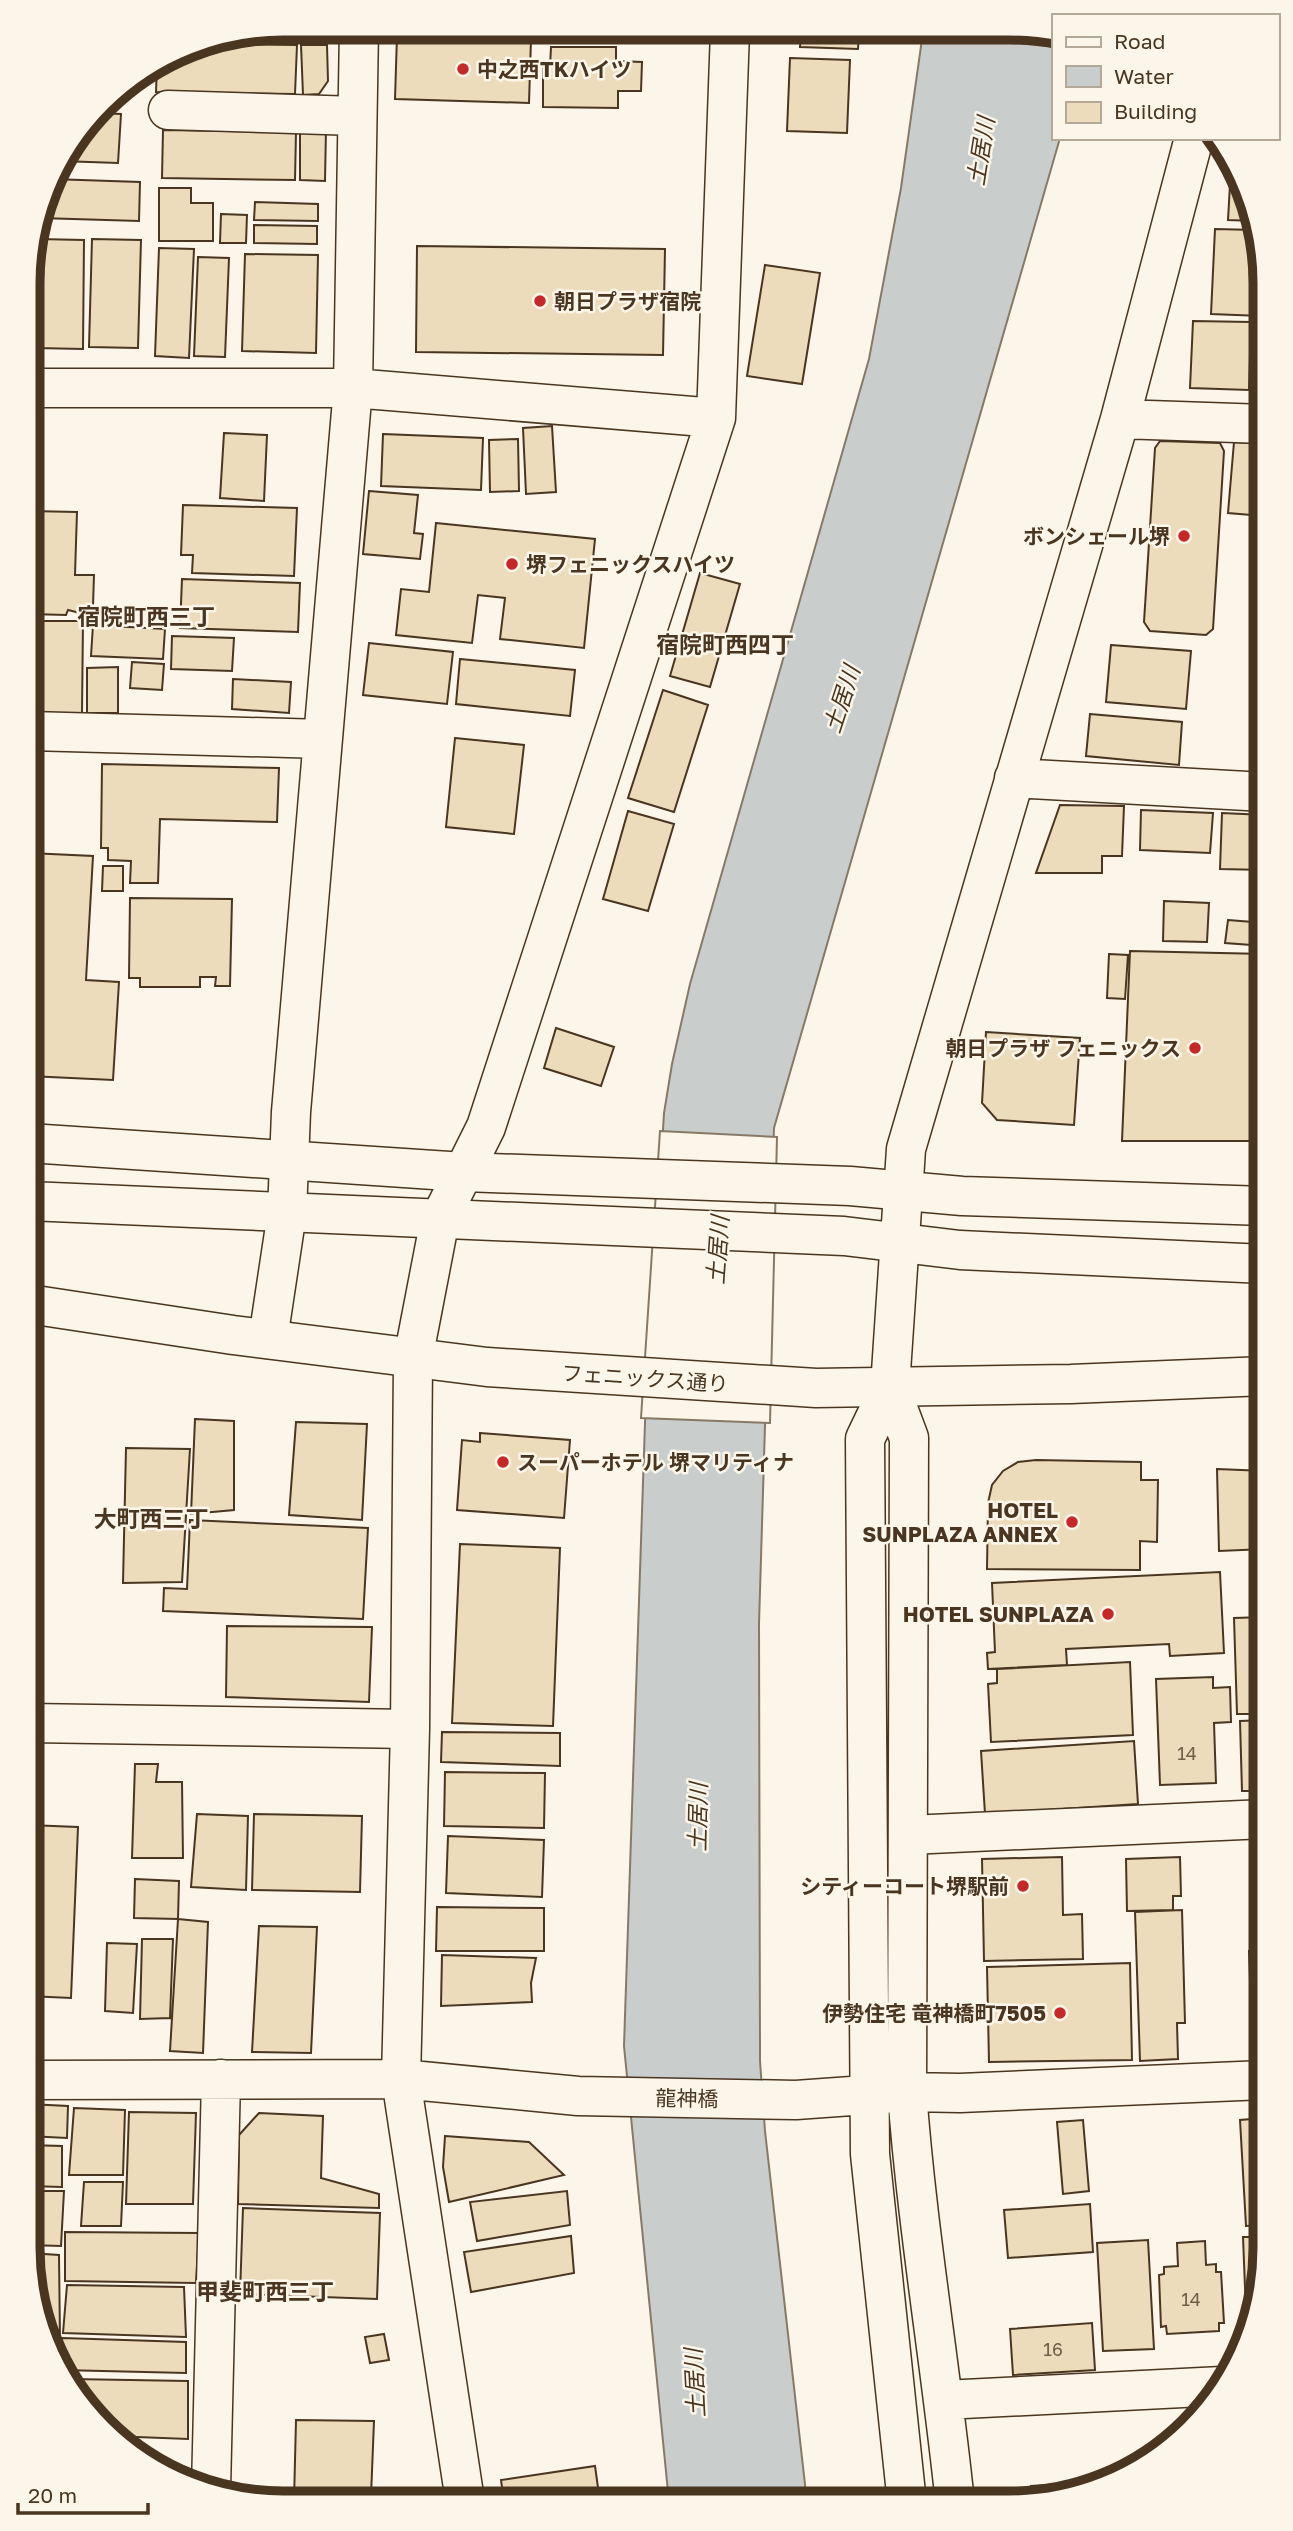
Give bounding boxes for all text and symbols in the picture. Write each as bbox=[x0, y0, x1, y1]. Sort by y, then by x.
legend bbox=[1052, 14, 1279, 140]
text: Road bbox=[1114, 28, 1165, 54]
place label: 中之西TKハイツ bbox=[477, 56, 631, 82]
marker: 中之西TKハイツ bbox=[455, 61, 471, 77]
text: Water bbox=[1114, 63, 1174, 89]
text: Building bbox=[1114, 98, 1197, 124]
water label: 土居川 bbox=[961, 112, 1000, 187]
place label: 朝日プラザ宿院 bbox=[554, 288, 701, 314]
marker: 朝日プラザ宿院 bbox=[532, 293, 548, 309]
place label: ボンシェール堺 bbox=[1023, 523, 1170, 549]
marker: ボンシェール堺 bbox=[1176, 528, 1192, 544]
place label: 堺フェニックスハイツ bbox=[526, 551, 735, 577]
marker: 堺フェニックスハイツ bbox=[504, 556, 520, 572]
district label: 宿院町西三丁 bbox=[77, 602, 215, 630]
district label: 宿院町西四丁 bbox=[656, 630, 794, 658]
water label: 土居川 bbox=[817, 659, 866, 736]
place label: 朝日プラザ フェニックス bbox=[945, 1035, 1181, 1061]
marker: 朝日プラザ フェニックス bbox=[1187, 1040, 1203, 1056]
water label: 土居川 bbox=[701, 1212, 734, 1285]
street label: フェニックス通り bbox=[561, 1359, 729, 1397]
place label: スーパーホテル 堺マリティナ bbox=[517, 1449, 794, 1475]
marker: スーパーホテル 堺マリティナ bbox=[495, 1454, 511, 1470]
place label: HOTEL SUNPLAZA ANNEX bbox=[862, 1497, 1058, 1547]
district label: 大町西三丁 bbox=[94, 1504, 209, 1532]
marker: HOTEL SUNPLAZA ANNEX bbox=[1064, 1514, 1080, 1530]
place label: HOTEL SUNPLAZA bbox=[903, 1601, 1094, 1627]
marker: HOTEL SUNPLAZA bbox=[1100, 1606, 1116, 1622]
house number: 14 bbox=[1177, 1742, 1197, 1764]
water label: 土居川 bbox=[682, 1779, 712, 1852]
place label: シティーコート堺駅前 bbox=[800, 1873, 1009, 1899]
marker: シティーコート堺駅前 bbox=[1015, 1878, 1031, 1894]
place label: 伊勢住宅 竜神橋町7505 bbox=[822, 2000, 1046, 2026]
marker: 伊勢住宅 竜神橋町7505 bbox=[1052, 2005, 1068, 2021]
street label: 龍神橋 bbox=[655, 2084, 719, 2112]
district label: 甲斐町西三丁 bbox=[196, 2277, 334, 2305]
house number: 14 bbox=[1181, 2288, 1201, 2310]
house number: 16 bbox=[1043, 2338, 1063, 2360]
water label: 土居川 bbox=[678, 2345, 710, 2418]
scale bar bbox=[18, 2472, 147, 2516]
text: 20 m bbox=[28, 2482, 77, 2508]

